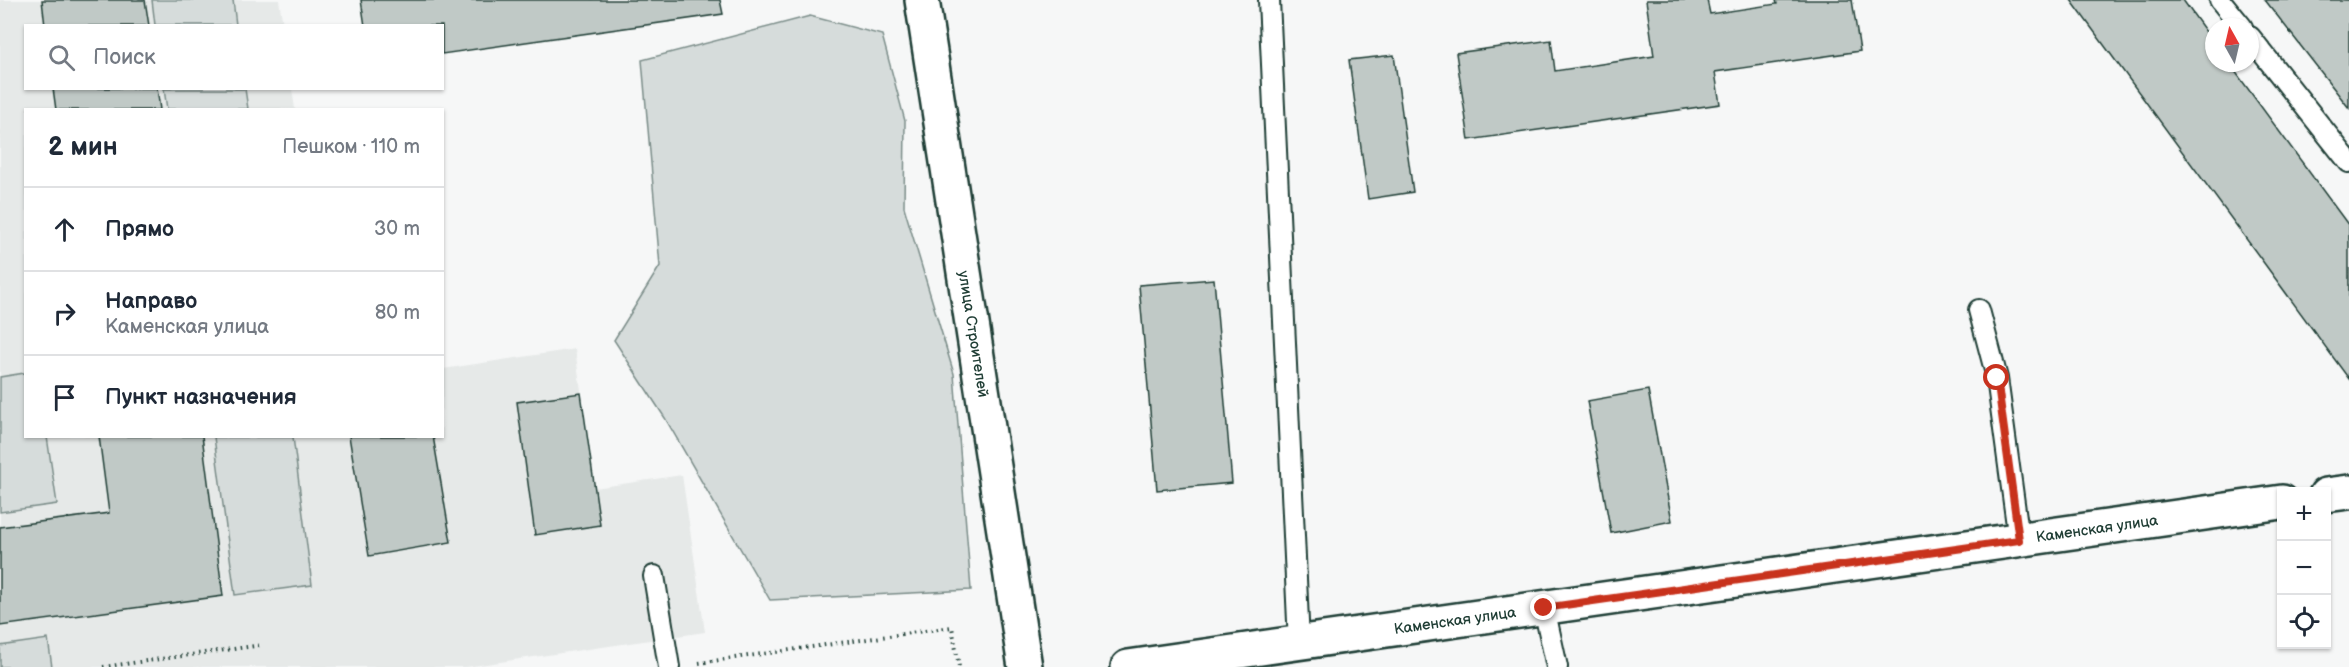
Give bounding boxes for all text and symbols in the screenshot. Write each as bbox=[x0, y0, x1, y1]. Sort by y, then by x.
north arrow bbox=[2205, 18, 2259, 72]
search box bbox=[24, 24, 444, 90]
icon: search bbox=[45, 41, 78, 74]
text: Поиск bbox=[93, 44, 156, 71]
text: 2 мин bbox=[48, 132, 118, 163]
text: Пешком · 110 m bbox=[282, 135, 420, 159]
icon: ahead bbox=[48, 213, 81, 246]
text: Прямо bbox=[105, 216, 174, 243]
text: 30 m bbox=[374, 217, 420, 241]
street label: улица Строителей bbox=[954, 269, 992, 399]
text: Направо bbox=[105, 288, 197, 315]
icon: right bbox=[48, 297, 81, 330]
text: 80 m bbox=[375, 301, 420, 325]
text: Каменская улица bbox=[105, 315, 269, 339]
route start bbox=[1983, 364, 2009, 390]
icon: arrive bbox=[48, 381, 81, 414]
text: Пункт назначения bbox=[105, 384, 297, 411]
map controls bbox=[2277, 487, 2331, 649]
button: + bbox=[2277, 487, 2331, 541]
street label: Каменская улица bbox=[2035, 511, 2159, 547]
button: − bbox=[2277, 541, 2331, 595]
route end bbox=[1530, 594, 1556, 620]
button: locate bbox=[2277, 595, 2331, 649]
street label: Каменская улица bbox=[1393, 603, 1517, 639]

